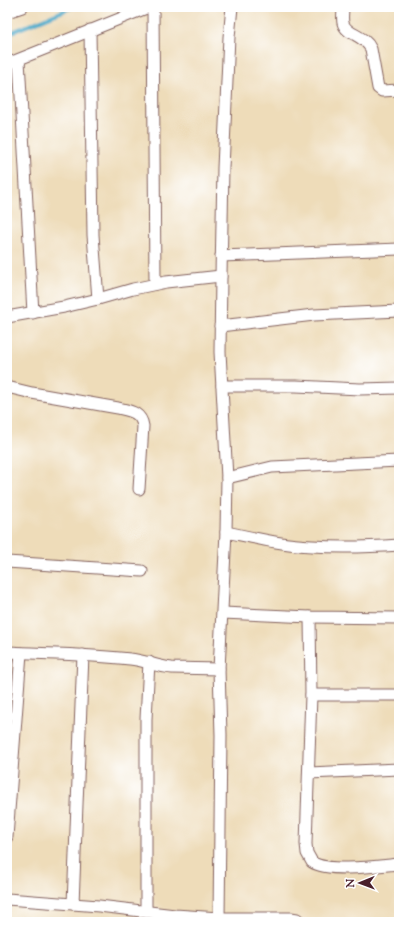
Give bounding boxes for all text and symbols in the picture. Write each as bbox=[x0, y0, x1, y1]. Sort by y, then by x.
north arrow bbox=[340, 863, 380, 903]
text: N bbox=[343, 878, 359, 889]

